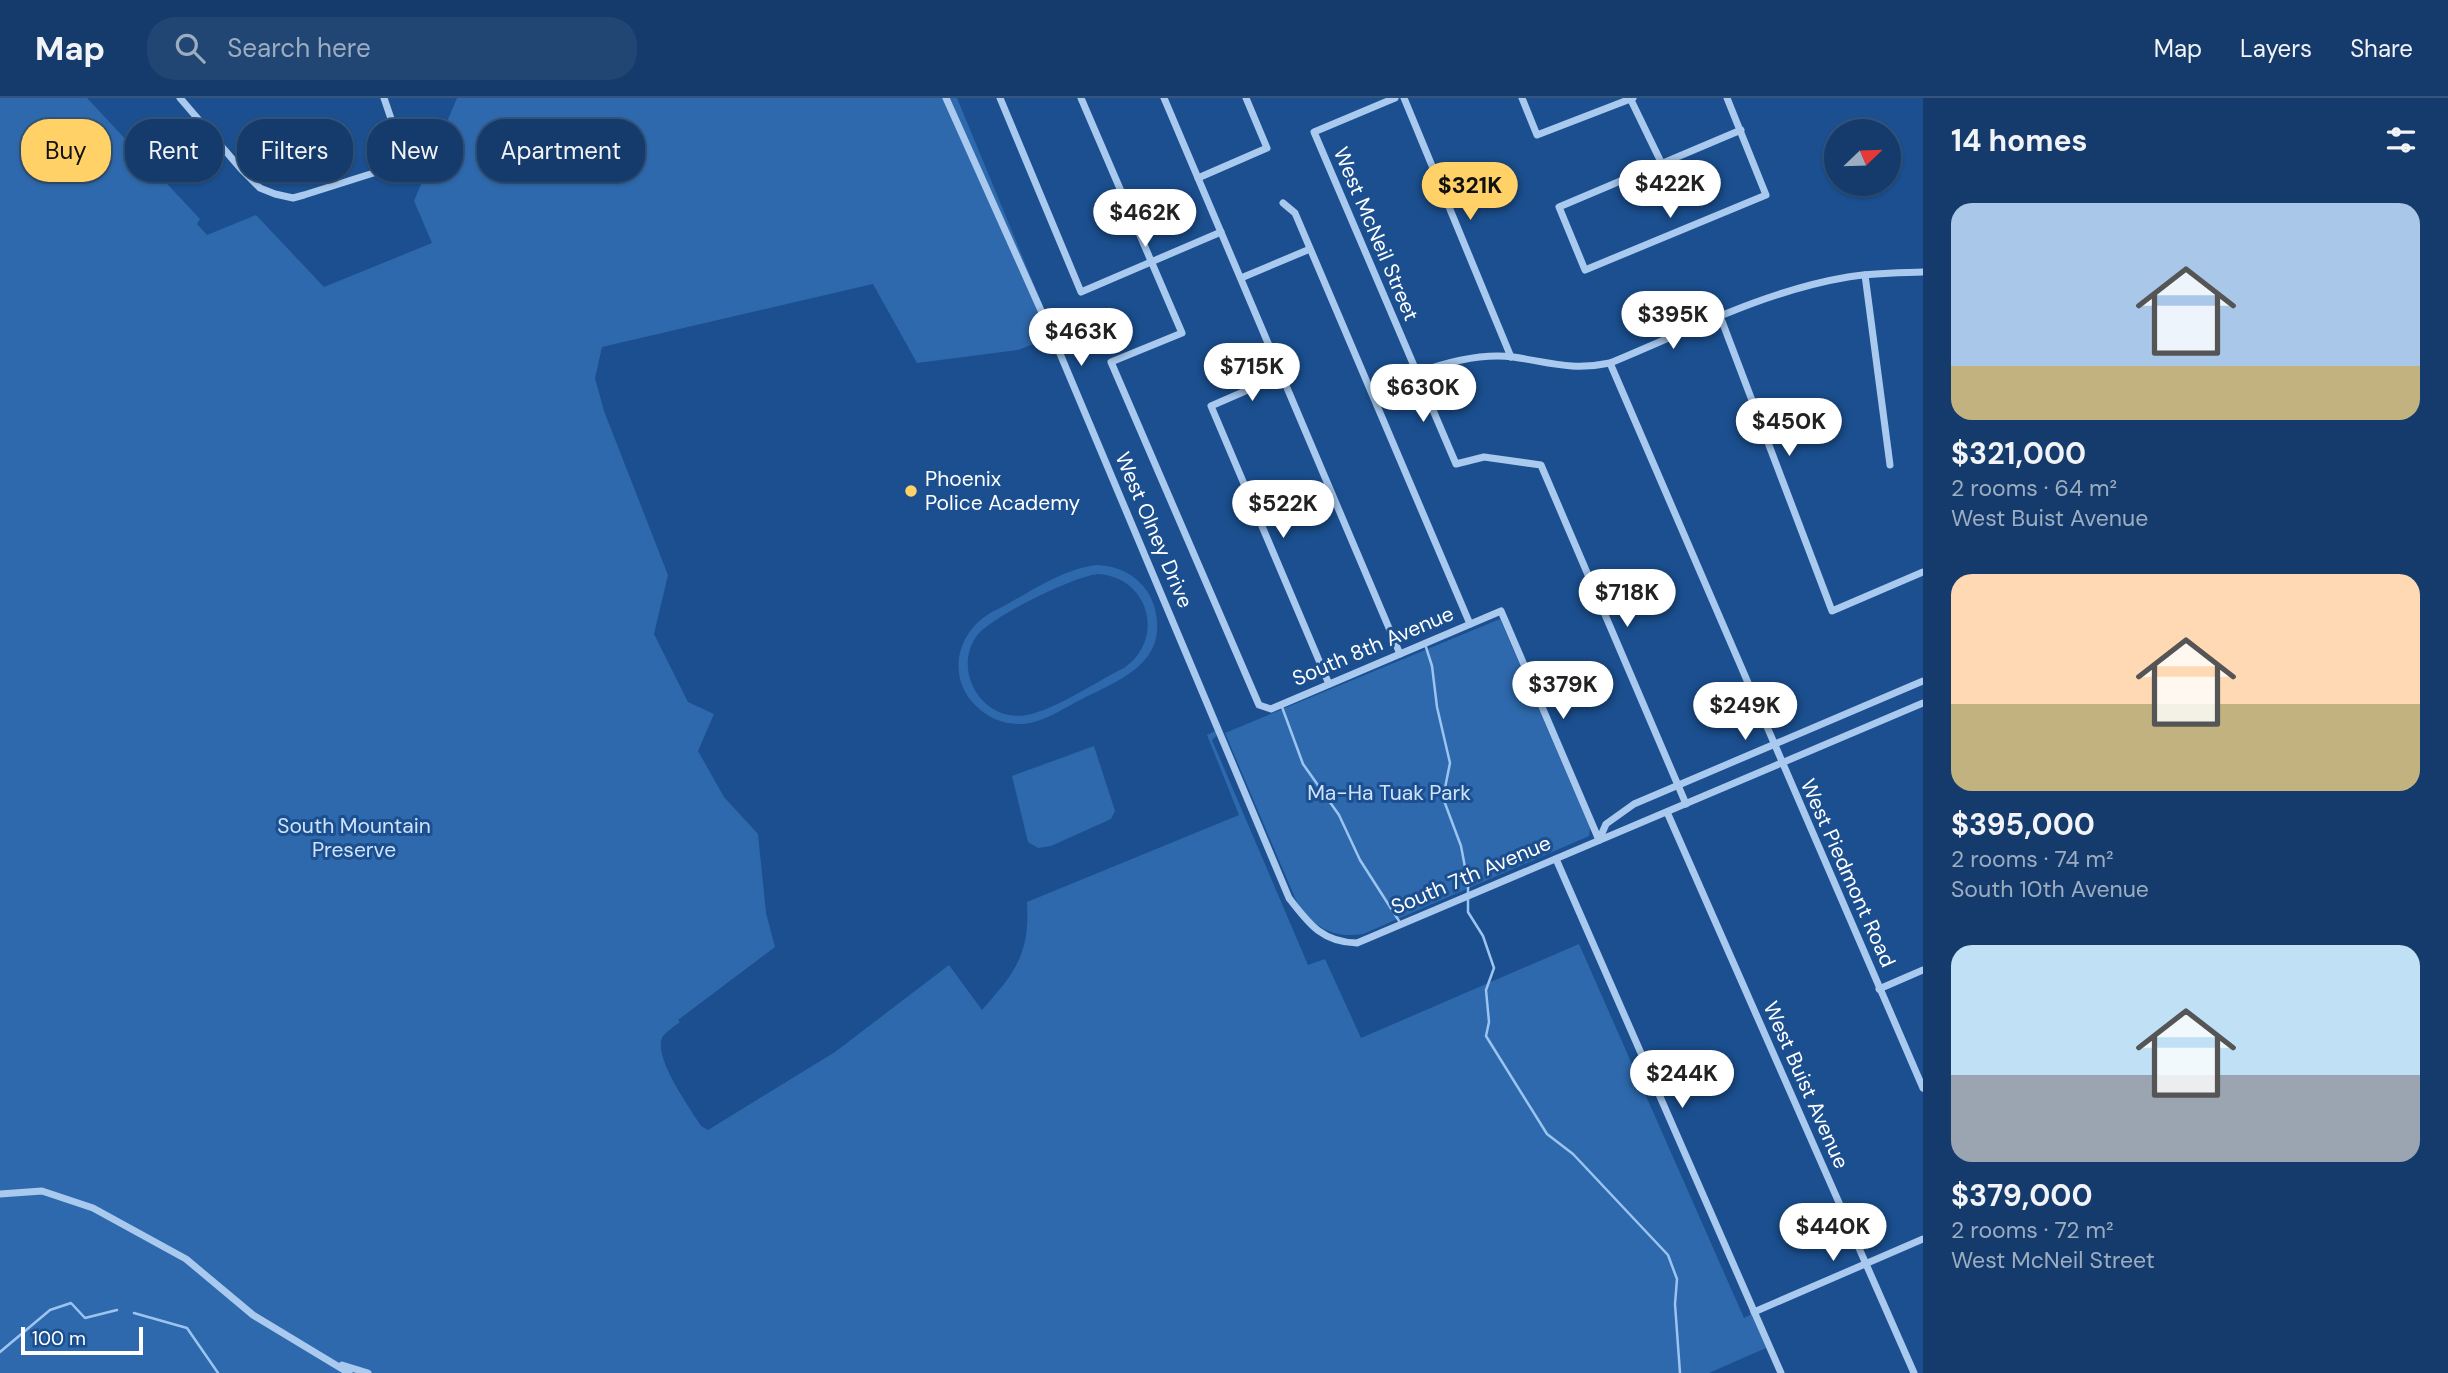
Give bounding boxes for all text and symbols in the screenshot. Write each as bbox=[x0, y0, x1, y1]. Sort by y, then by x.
search box bbox=[147, 17, 637, 80]
text: Map bbox=[35, 27, 105, 70]
icon: search bbox=[171, 29, 209, 67]
text: Search here bbox=[227, 31, 371, 65]
text: Map bbox=[2154, 33, 2202, 64]
text: Layers bbox=[2240, 33, 2312, 64]
text: Share bbox=[2350, 33, 2413, 64]
chip: Buy bbox=[21, 119, 111, 182]
chip: Rent bbox=[125, 119, 223, 182]
chip: Filters bbox=[237, 119, 353, 182]
chip: New bbox=[367, 119, 463, 182]
chip: Apartment bbox=[477, 119, 645, 182]
north arrow bbox=[1824, 119, 1900, 196]
map controls bbox=[1824, 119, 1901, 196]
text: 14 homes bbox=[1951, 121, 2088, 160]
icon: filters bbox=[2382, 121, 2420, 159]
street label: West McNeil Street bbox=[1327, 143, 1425, 325]
pin: $422K bbox=[1621, 160, 1719, 220]
pin: $321K bbox=[1421, 162, 1519, 222]
text: $422K bbox=[1635, 168, 1705, 198]
text: $321K bbox=[1438, 170, 1502, 200]
pin: $462K bbox=[1096, 190, 1194, 249]
text: $462K bbox=[1109, 197, 1181, 227]
icon: home bbox=[2123, 248, 2249, 374]
pin: $395K bbox=[1624, 292, 1722, 351]
text: $395K bbox=[1637, 299, 1709, 329]
pin: $463K bbox=[1032, 308, 1130, 368]
text: $463K bbox=[1045, 316, 1117, 346]
pin: $715K bbox=[1203, 344, 1301, 403]
text: $715K bbox=[1220, 351, 1284, 381]
pin: $630K bbox=[1374, 364, 1472, 424]
text: $630K bbox=[1386, 372, 1460, 402]
pin: $450K bbox=[1740, 398, 1838, 458]
text: $450K bbox=[1752, 406, 1826, 436]
text: $321,000 bbox=[1951, 434, 2086, 473]
street label: West Olney Drive bbox=[1109, 448, 1199, 612]
place label: Phoenix Police Academy bbox=[925, 465, 1081, 517]
text: 2 rooms · 64 m² bbox=[1951, 473, 2117, 503]
pin: $522K bbox=[1234, 480, 1332, 540]
marker: Phoenix Police Academy bbox=[903, 483, 919, 499]
text: $522K bbox=[1248, 488, 1318, 518]
text: West Buist Avenue bbox=[1951, 503, 2148, 533]
pin: $718K bbox=[1578, 570, 1676, 629]
text: $718K bbox=[1595, 577, 1659, 607]
street label: South 8th Avenue bbox=[1288, 599, 1458, 693]
icon: home bbox=[2123, 619, 2249, 745]
pin: $379K bbox=[1514, 662, 1612, 721]
text: $379K bbox=[1528, 669, 1598, 699]
pin: $249K bbox=[1696, 682, 1794, 742]
text: $249K bbox=[1709, 690, 1781, 720]
street label: West Piedmont Road bbox=[1794, 774, 1902, 972]
park label: Ma-Ha Tuak Park bbox=[1307, 779, 1471, 807]
text: $395,000 bbox=[1951, 805, 2095, 844]
park label: South Mountain Preserve bbox=[277, 812, 431, 864]
street label: South 7th Avenue bbox=[1387, 829, 1555, 921]
text: 2 rooms · 74 m² bbox=[1951, 844, 2114, 874]
text: South 10th Avenue bbox=[1951, 874, 2149, 904]
icon: home bbox=[2123, 990, 2249, 1116]
street label: West Buist Avenue bbox=[1757, 997, 1855, 1173]
pin: $244K bbox=[1633, 1051, 1731, 1110]
text: $244K bbox=[1646, 1058, 1718, 1088]
text: $379,000 bbox=[1951, 1176, 2093, 1215]
pin: $440K bbox=[1784, 1204, 1882, 1263]
text: $440K bbox=[1795, 1211, 1871, 1241]
text: 2 rooms · 72 m² bbox=[1951, 1215, 2114, 1245]
text: West McNeil Street bbox=[1951, 1245, 2155, 1275]
scale bar bbox=[21, 1324, 144, 1356]
text: 100 m bbox=[32, 1326, 86, 1351]

